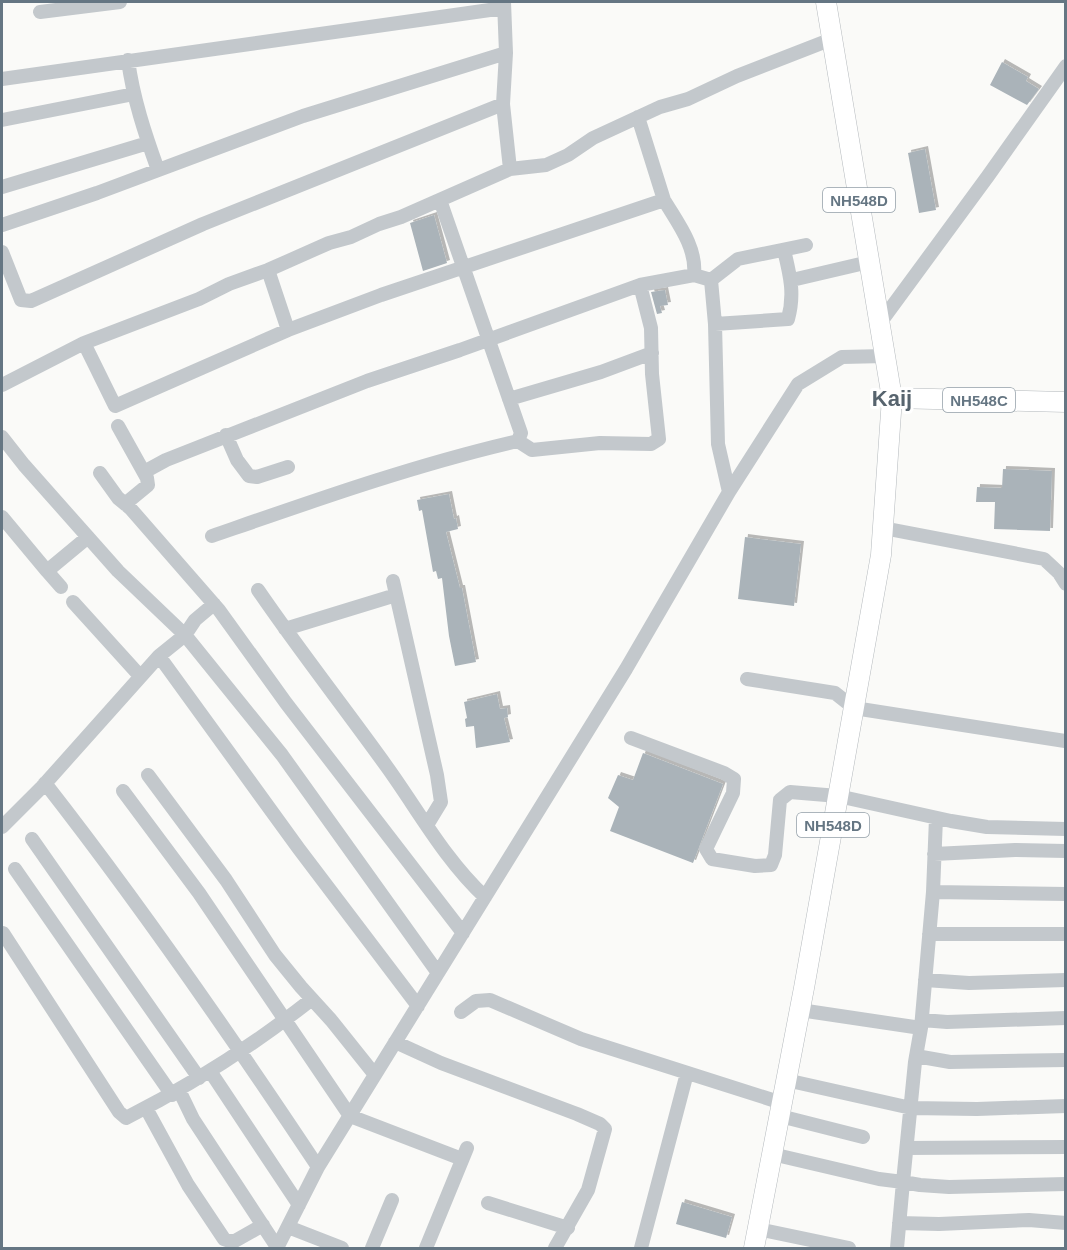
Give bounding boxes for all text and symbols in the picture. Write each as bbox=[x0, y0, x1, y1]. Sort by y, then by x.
road number: NH548D bbox=[823, 188, 895, 212]
district label: Kaij bbox=[872, 386, 912, 411]
road number: NH548C bbox=[943, 388, 1015, 412]
road number: NH548D bbox=[797, 813, 869, 837]

